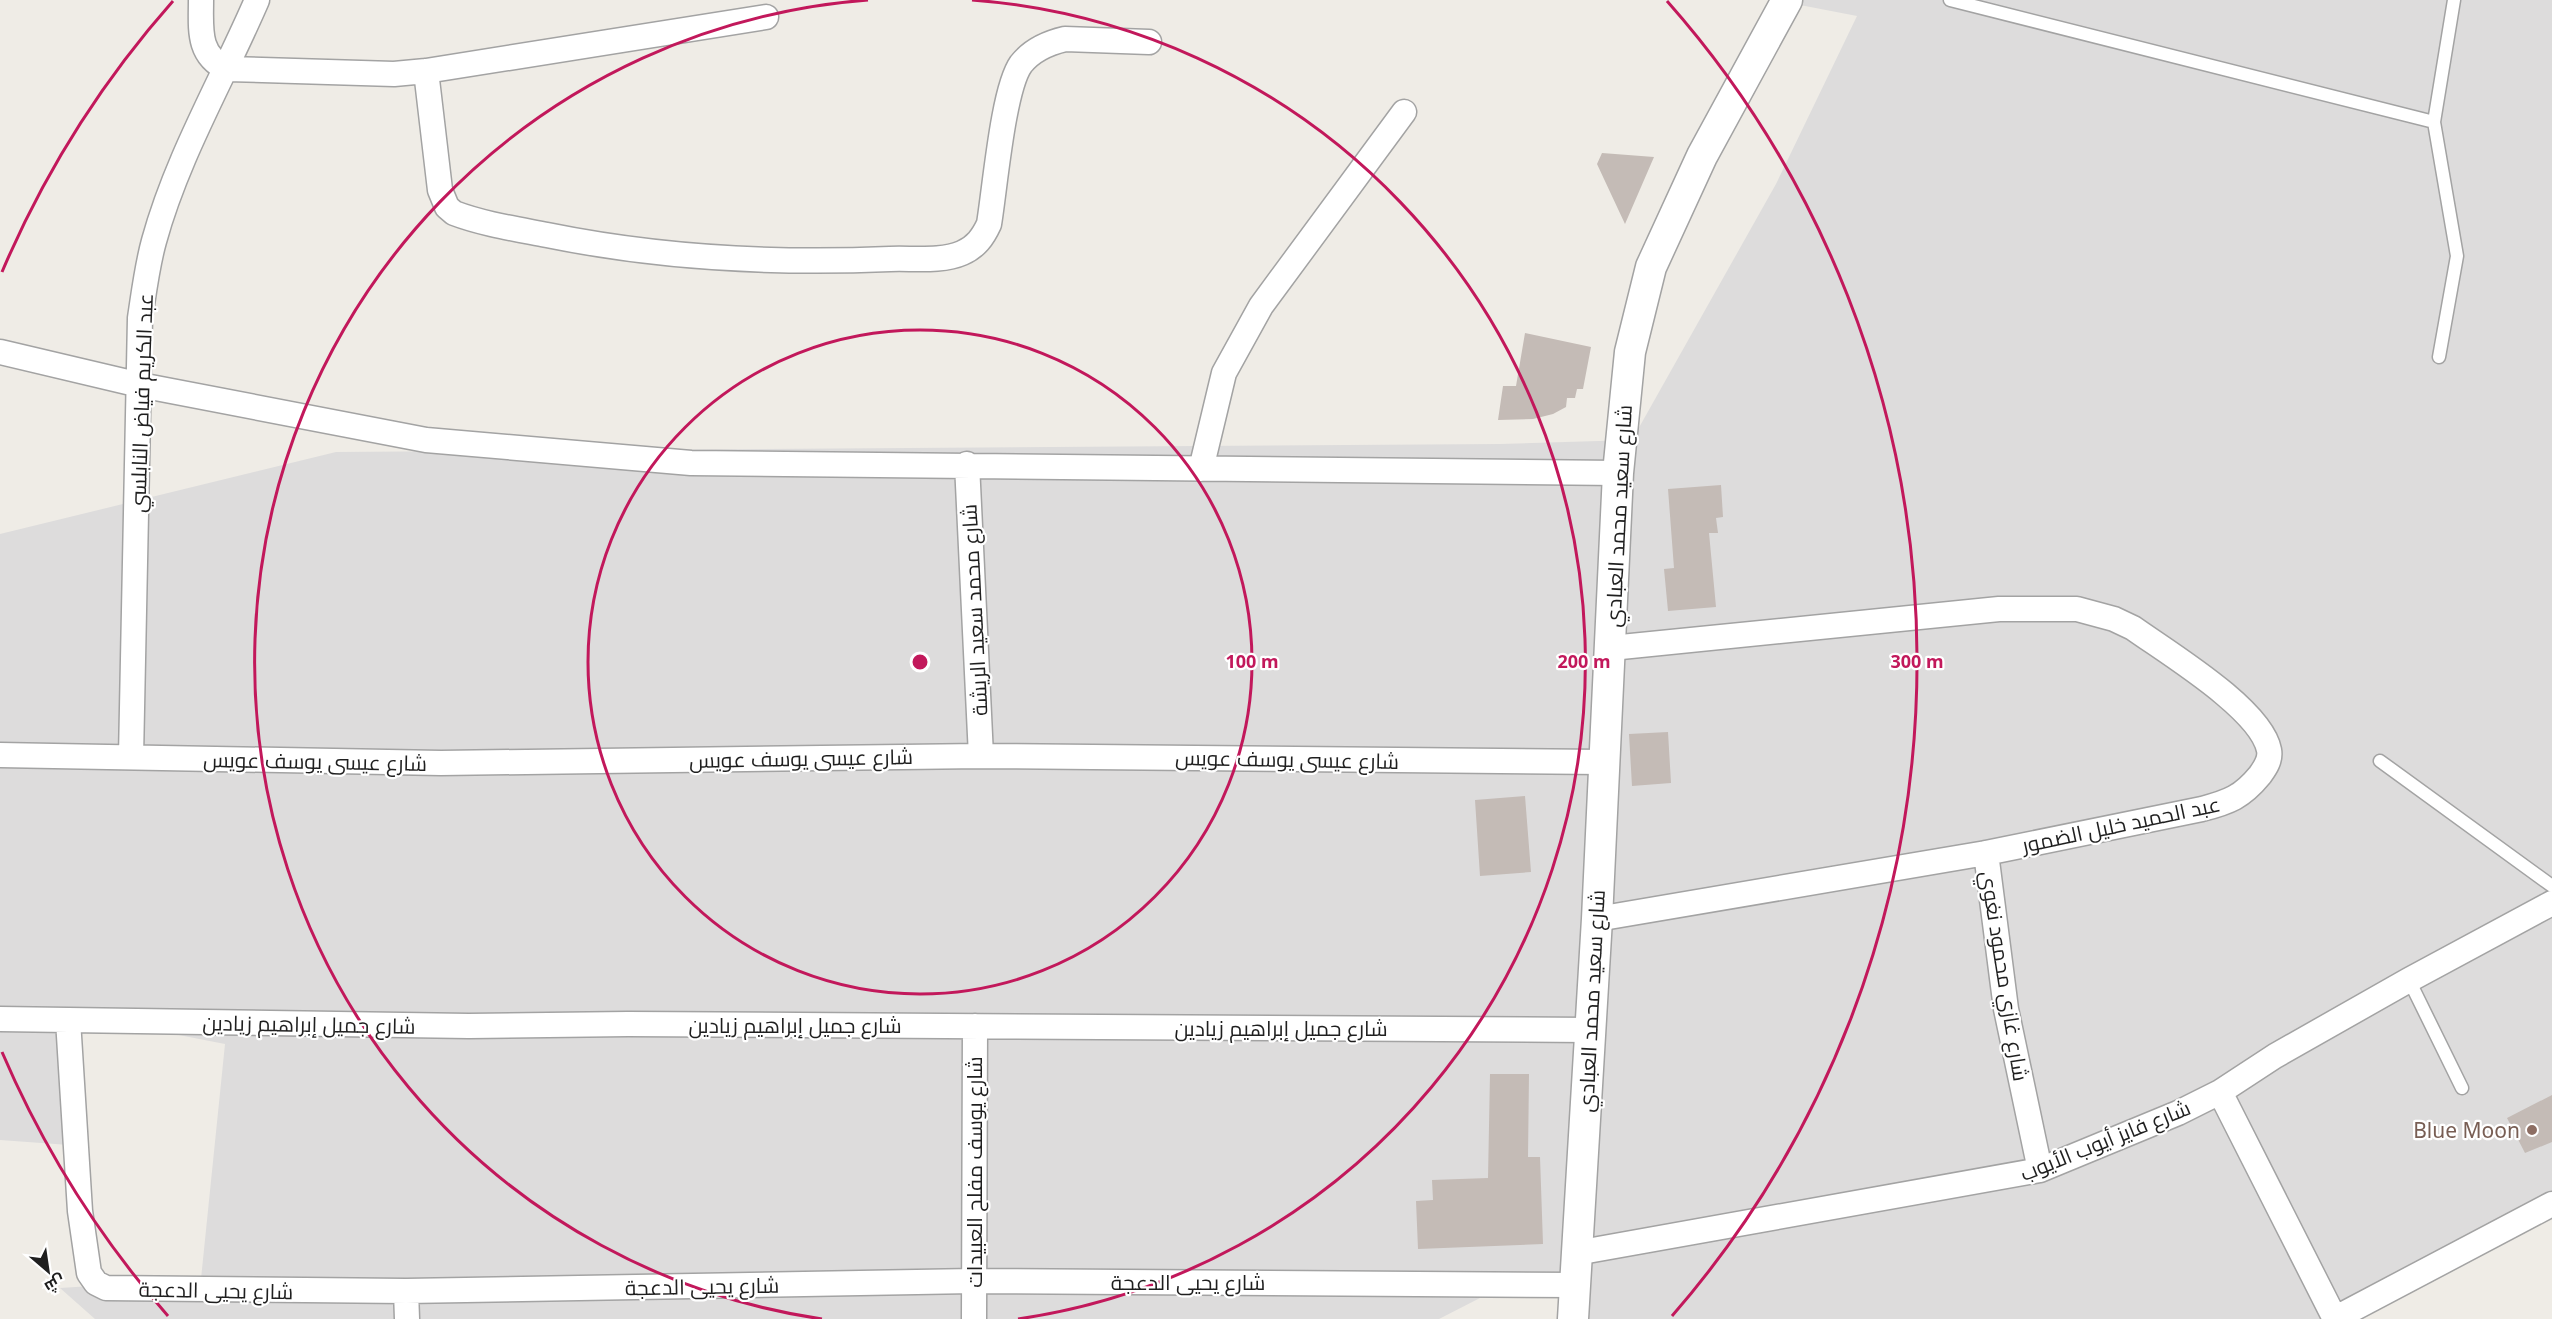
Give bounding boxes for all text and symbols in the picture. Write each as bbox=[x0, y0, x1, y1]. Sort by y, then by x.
street label: عبد الكريم فياض النابلسي bbox=[123, 293, 161, 513]
street label: شارع سعيد محمد العبادي bbox=[1598, 404, 1641, 628]
street label: شارع محمد سعيد الريشة bbox=[954, 503, 995, 717]
text: 100 m bbox=[1225, 649, 1279, 673]
text: 200 m bbox=[1557, 649, 1611, 673]
text: 300 m bbox=[1890, 649, 1944, 673]
centre of rings bbox=[910, 652, 930, 672]
street label: شارع عيسى يوسف عويس bbox=[689, 742, 913, 775]
street label: شارع عيسى يوسف عويس bbox=[1175, 743, 1399, 776]
street label: شارع عيسى يوسف عويس bbox=[203, 745, 427, 778]
street label: عبد الحميد خليل الضمور bbox=[2018, 789, 2223, 859]
street label: شارع غازي محمود نغوي bbox=[1972, 869, 2035, 1084]
street label: شارع سعيد محمد العبادي bbox=[1571, 889, 1614, 1113]
street label: شارع جميل إبراهيم زيادين bbox=[202, 1008, 416, 1041]
street label: شارع جميل إبراهيم زيادين bbox=[688, 1011, 902, 1040]
street label: شارع جميل إبراهيم زيادين bbox=[1174, 1014, 1388, 1043]
street label: شارع يوسف مفلح العبيدات bbox=[960, 1056, 989, 1288]
street label: شارع فايز أيوب الأيوب bbox=[2016, 1093, 2195, 1188]
place label: Blue Moon bbox=[2413, 1116, 2520, 1144]
marker: Blue Moon bbox=[2525, 1123, 2539, 1137]
north arrow bbox=[18, 1241, 78, 1301]
street label: شارع يحيى الدعجة bbox=[1111, 1268, 1265, 1297]
text: ش bbox=[41, 1270, 70, 1299]
street label: شارع يحيى الدعجة bbox=[625, 1271, 780, 1302]
street label: شارع يحيى الدعجة bbox=[138, 1275, 293, 1306]

